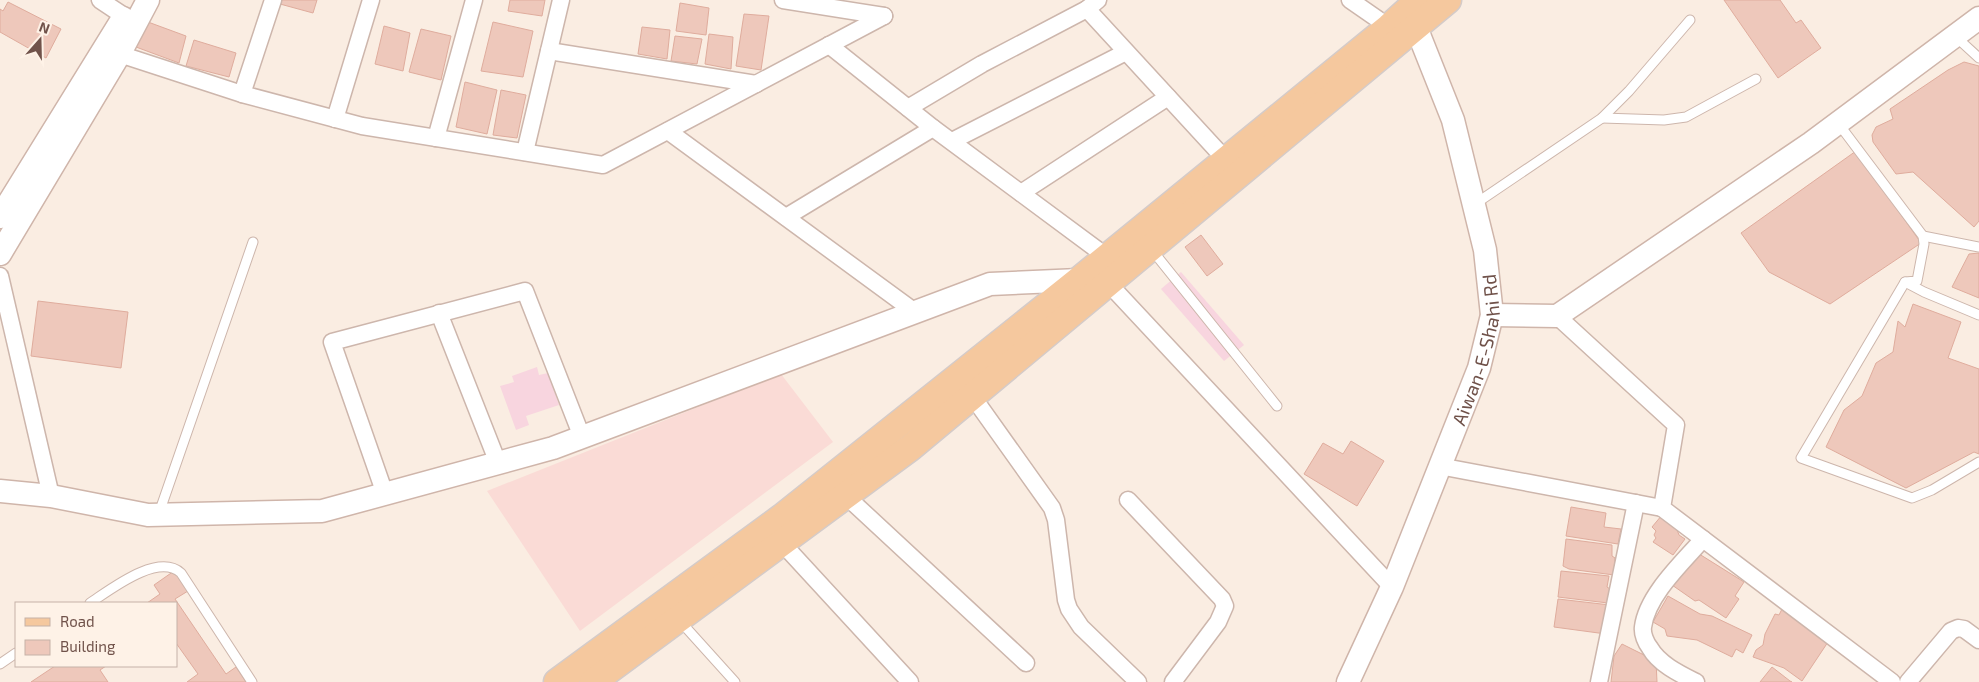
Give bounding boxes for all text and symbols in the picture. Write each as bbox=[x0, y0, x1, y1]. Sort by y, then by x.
north arrow bbox=[15, 15, 65, 65]
text: N bbox=[37, 18, 52, 37]
street label: Aiwan-E-Shahi Rd bbox=[1446, 273, 1504, 428]
legend bbox=[15, 602, 178, 667]
text: Road bbox=[60, 612, 95, 630]
text: Building bbox=[60, 637, 116, 655]

